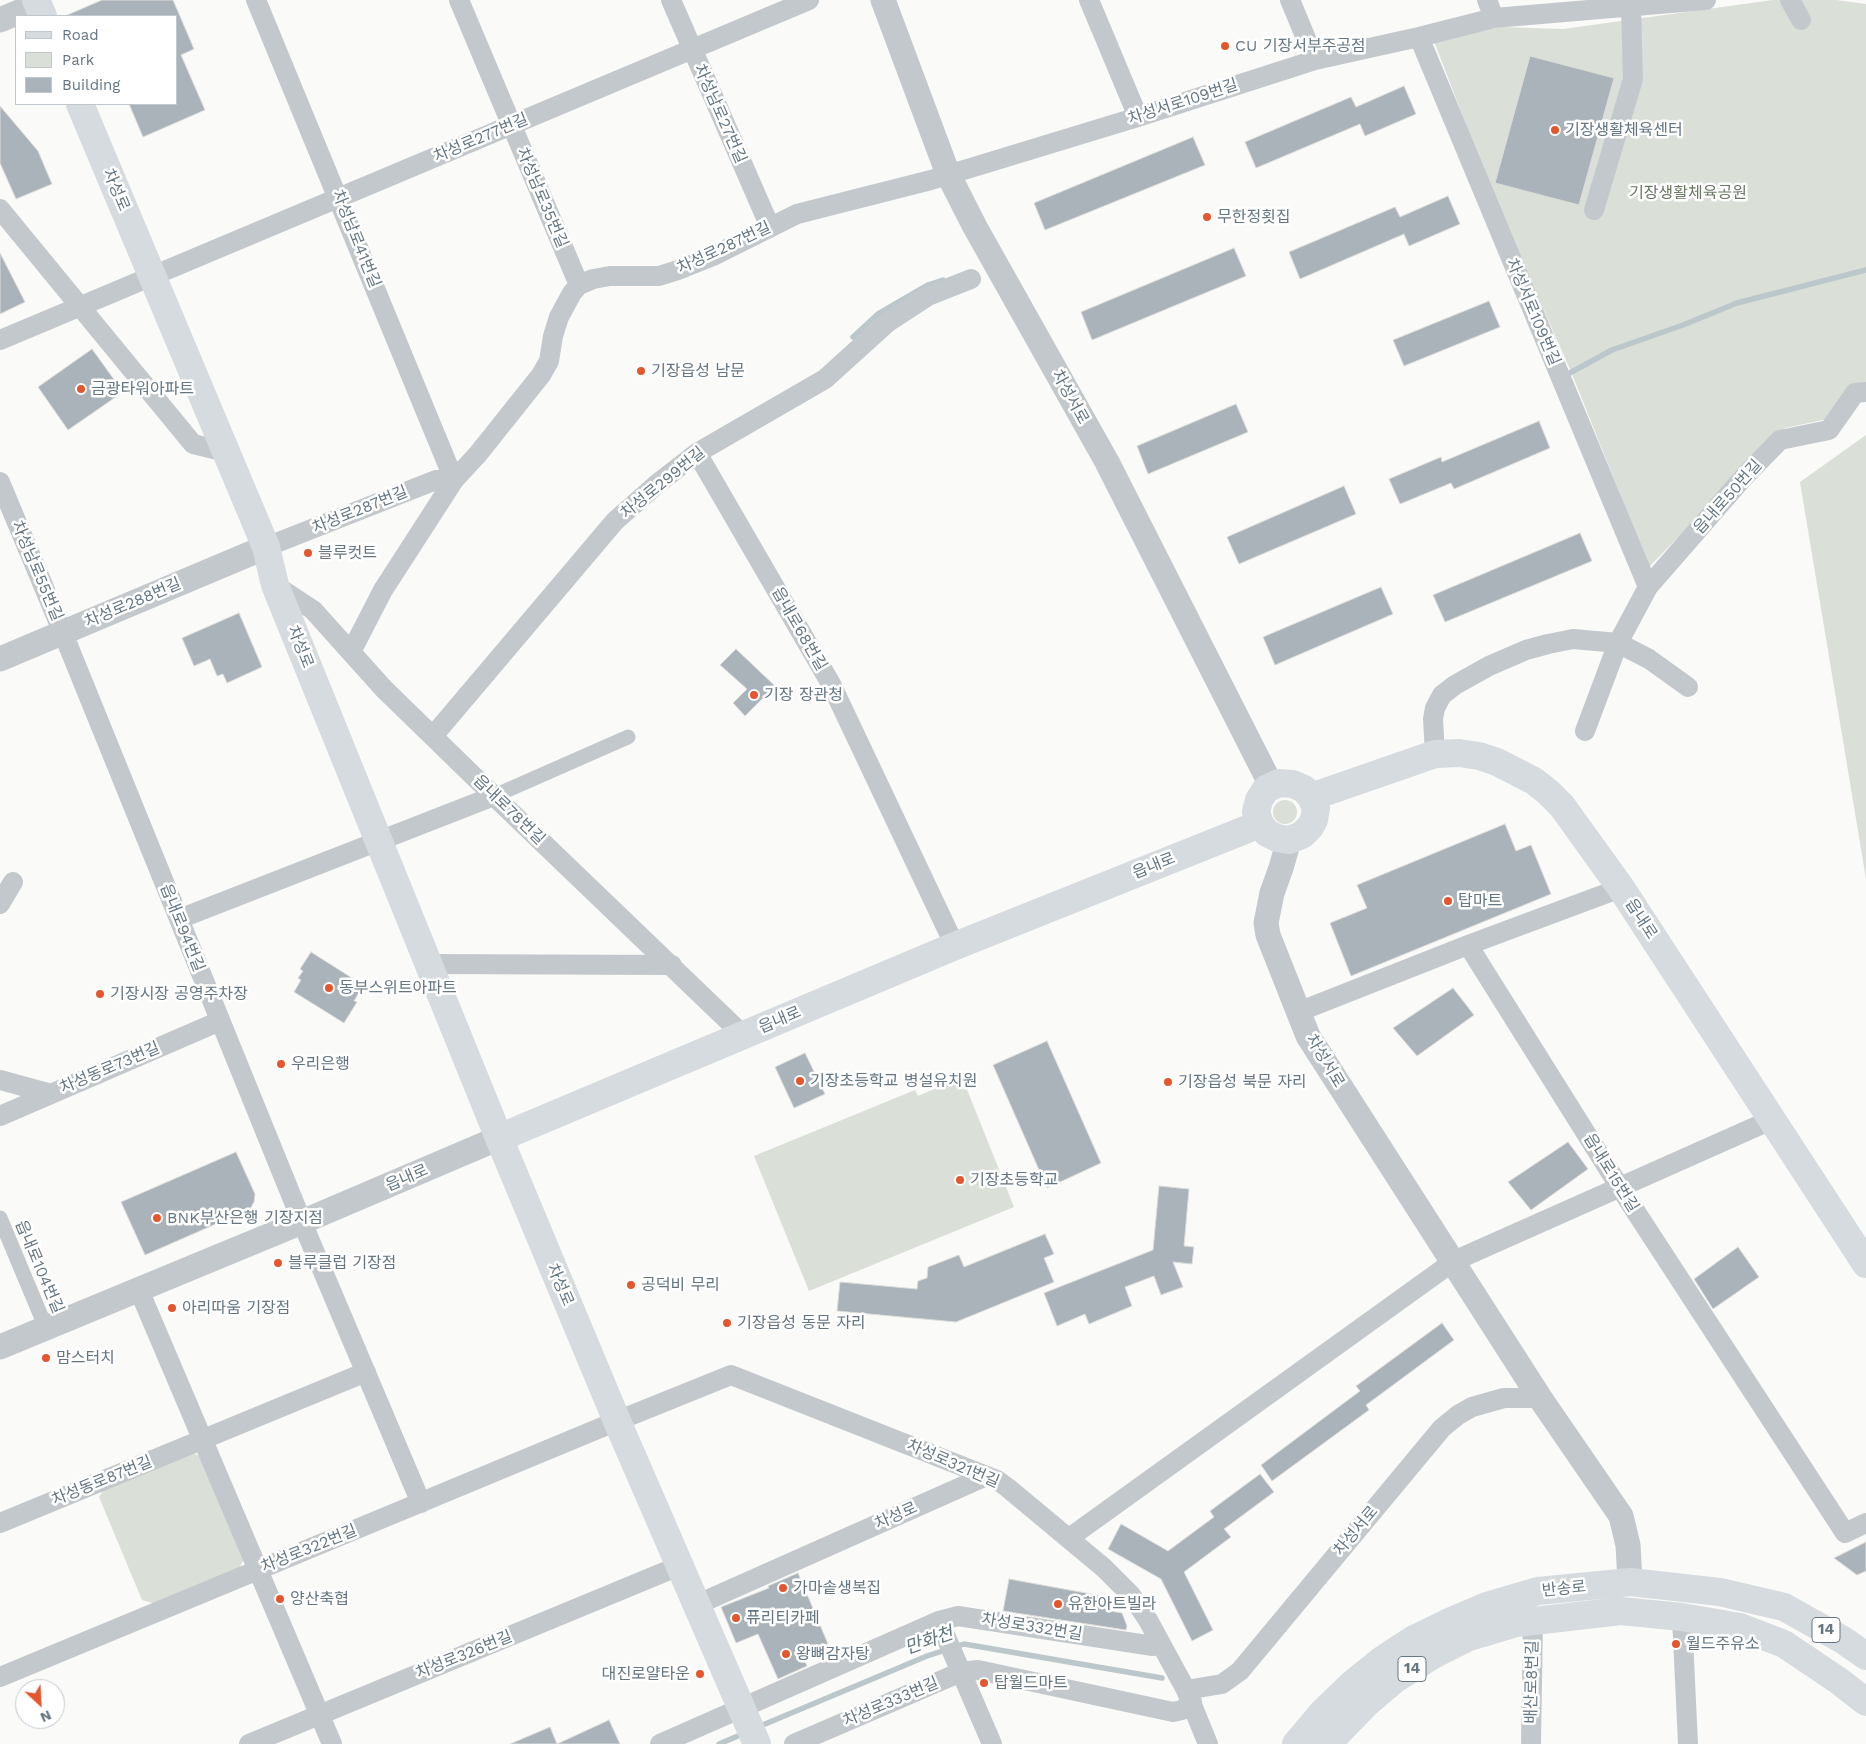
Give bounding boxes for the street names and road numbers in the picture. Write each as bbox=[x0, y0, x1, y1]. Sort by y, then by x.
street label: 차성남로27번길 bbox=[690, 62, 750, 166]
street label: 차성서로109번길 bbox=[1126, 75, 1240, 129]
street label: 차성로277번길 bbox=[431, 110, 531, 166]
street label: 차성남로35번길 bbox=[512, 145, 572, 251]
street label: 차성로 bbox=[99, 166, 133, 214]
street label: 차성남로41번길 bbox=[328, 187, 384, 291]
street label: 차성로287번길 bbox=[674, 218, 774, 278]
street label: 차성서로109번길 bbox=[1502, 256, 1564, 368]
street label: 차성서로 bbox=[1047, 367, 1093, 427]
street label: 차성로299번길 bbox=[617, 443, 709, 523]
street label: 읍내로50번길 bbox=[1690, 456, 1766, 538]
street label: 차성로287번길 bbox=[310, 482, 410, 538]
street label: 차성남로55번길 bbox=[7, 518, 67, 624]
street label: 차성로288번길 bbox=[82, 574, 184, 632]
street label: 읍내로68번길 bbox=[767, 584, 831, 674]
street label: 차성로 bbox=[283, 623, 317, 671]
street label: 읍내로78번길 bbox=[469, 771, 549, 849]
street label: 읍내로 bbox=[1130, 849, 1178, 883]
street label: 읍내로94번길 bbox=[156, 881, 208, 975]
street label: 읍내로 bbox=[1621, 895, 1661, 943]
street label: 읍내로 bbox=[756, 1003, 804, 1037]
street label: 차성서로 bbox=[1302, 1031, 1348, 1091]
street label: 차성동로73번길 bbox=[57, 1038, 163, 1098]
street label: 읍내로15번길 bbox=[1579, 1130, 1643, 1216]
street label: 읍내로 bbox=[383, 1161, 431, 1195]
street label: 읍내로104번길 bbox=[11, 1217, 67, 1317]
street label: 차성로 bbox=[543, 1261, 577, 1309]
street label: 차성로321번길 bbox=[904, 1436, 1002, 1492]
street label: 차성동로87번길 bbox=[49, 1452, 155, 1510]
street label: 차성로 bbox=[872, 1498, 920, 1534]
street label: 차성서로 bbox=[1330, 1502, 1382, 1560]
street label: 차성로322번길 bbox=[258, 1521, 360, 1577]
street label: 반송로 bbox=[1541, 1577, 1587, 1601]
street label: 차성로332번길 bbox=[980, 1610, 1084, 1644]
road number: 14 bbox=[1812, 1618, 1840, 1642]
street label: 차성로326번길 bbox=[413, 1627, 515, 1683]
street label: 배산로8번길 bbox=[1522, 1640, 1542, 1724]
road number: 14 bbox=[1398, 1656, 1426, 1682]
street label: 차성로333번길 bbox=[840, 1673, 942, 1731]

